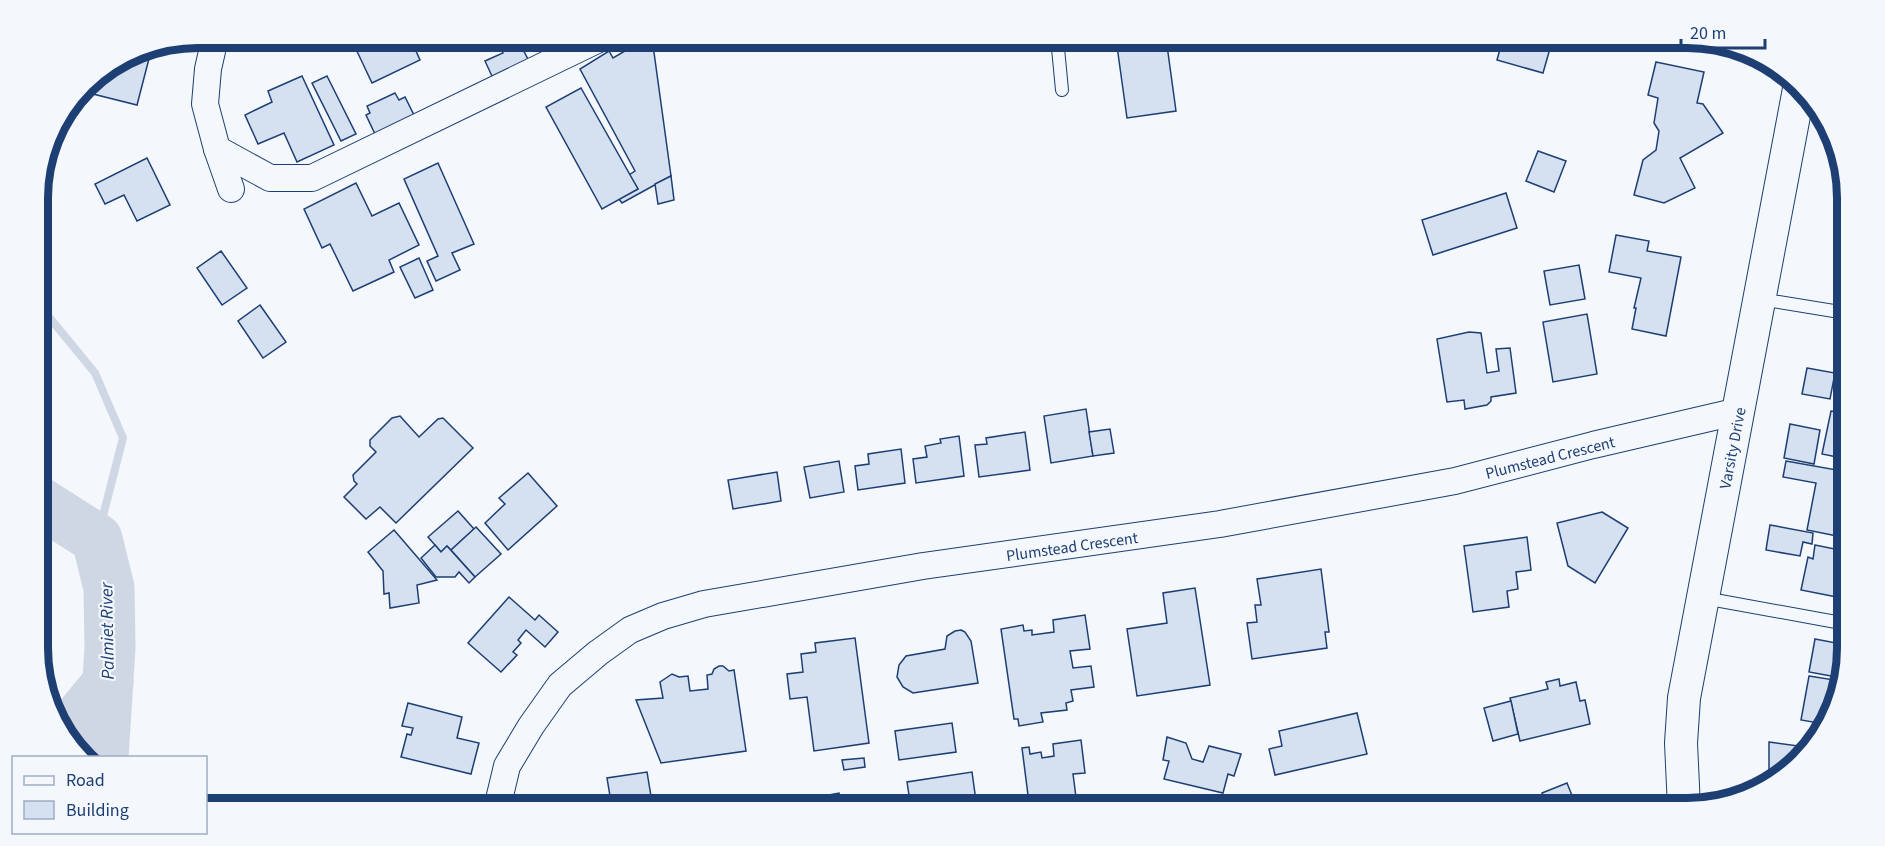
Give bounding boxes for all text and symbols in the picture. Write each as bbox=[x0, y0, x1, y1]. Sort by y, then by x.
scale bar bbox=[1681, 12, 1765, 50]
text: 20 m bbox=[1690, 21, 1726, 46]
street label: Varsity Drive bbox=[1714, 405, 1752, 491]
street label: Plumstead Crescent bbox=[1483, 431, 1618, 485]
street label: Plumstead Crescent bbox=[1005, 527, 1140, 567]
water label: Palmiet River bbox=[94, 581, 121, 680]
legend bbox=[12, 756, 207, 834]
text: Road bbox=[66, 768, 105, 793]
text: Building bbox=[66, 798, 129, 823]

